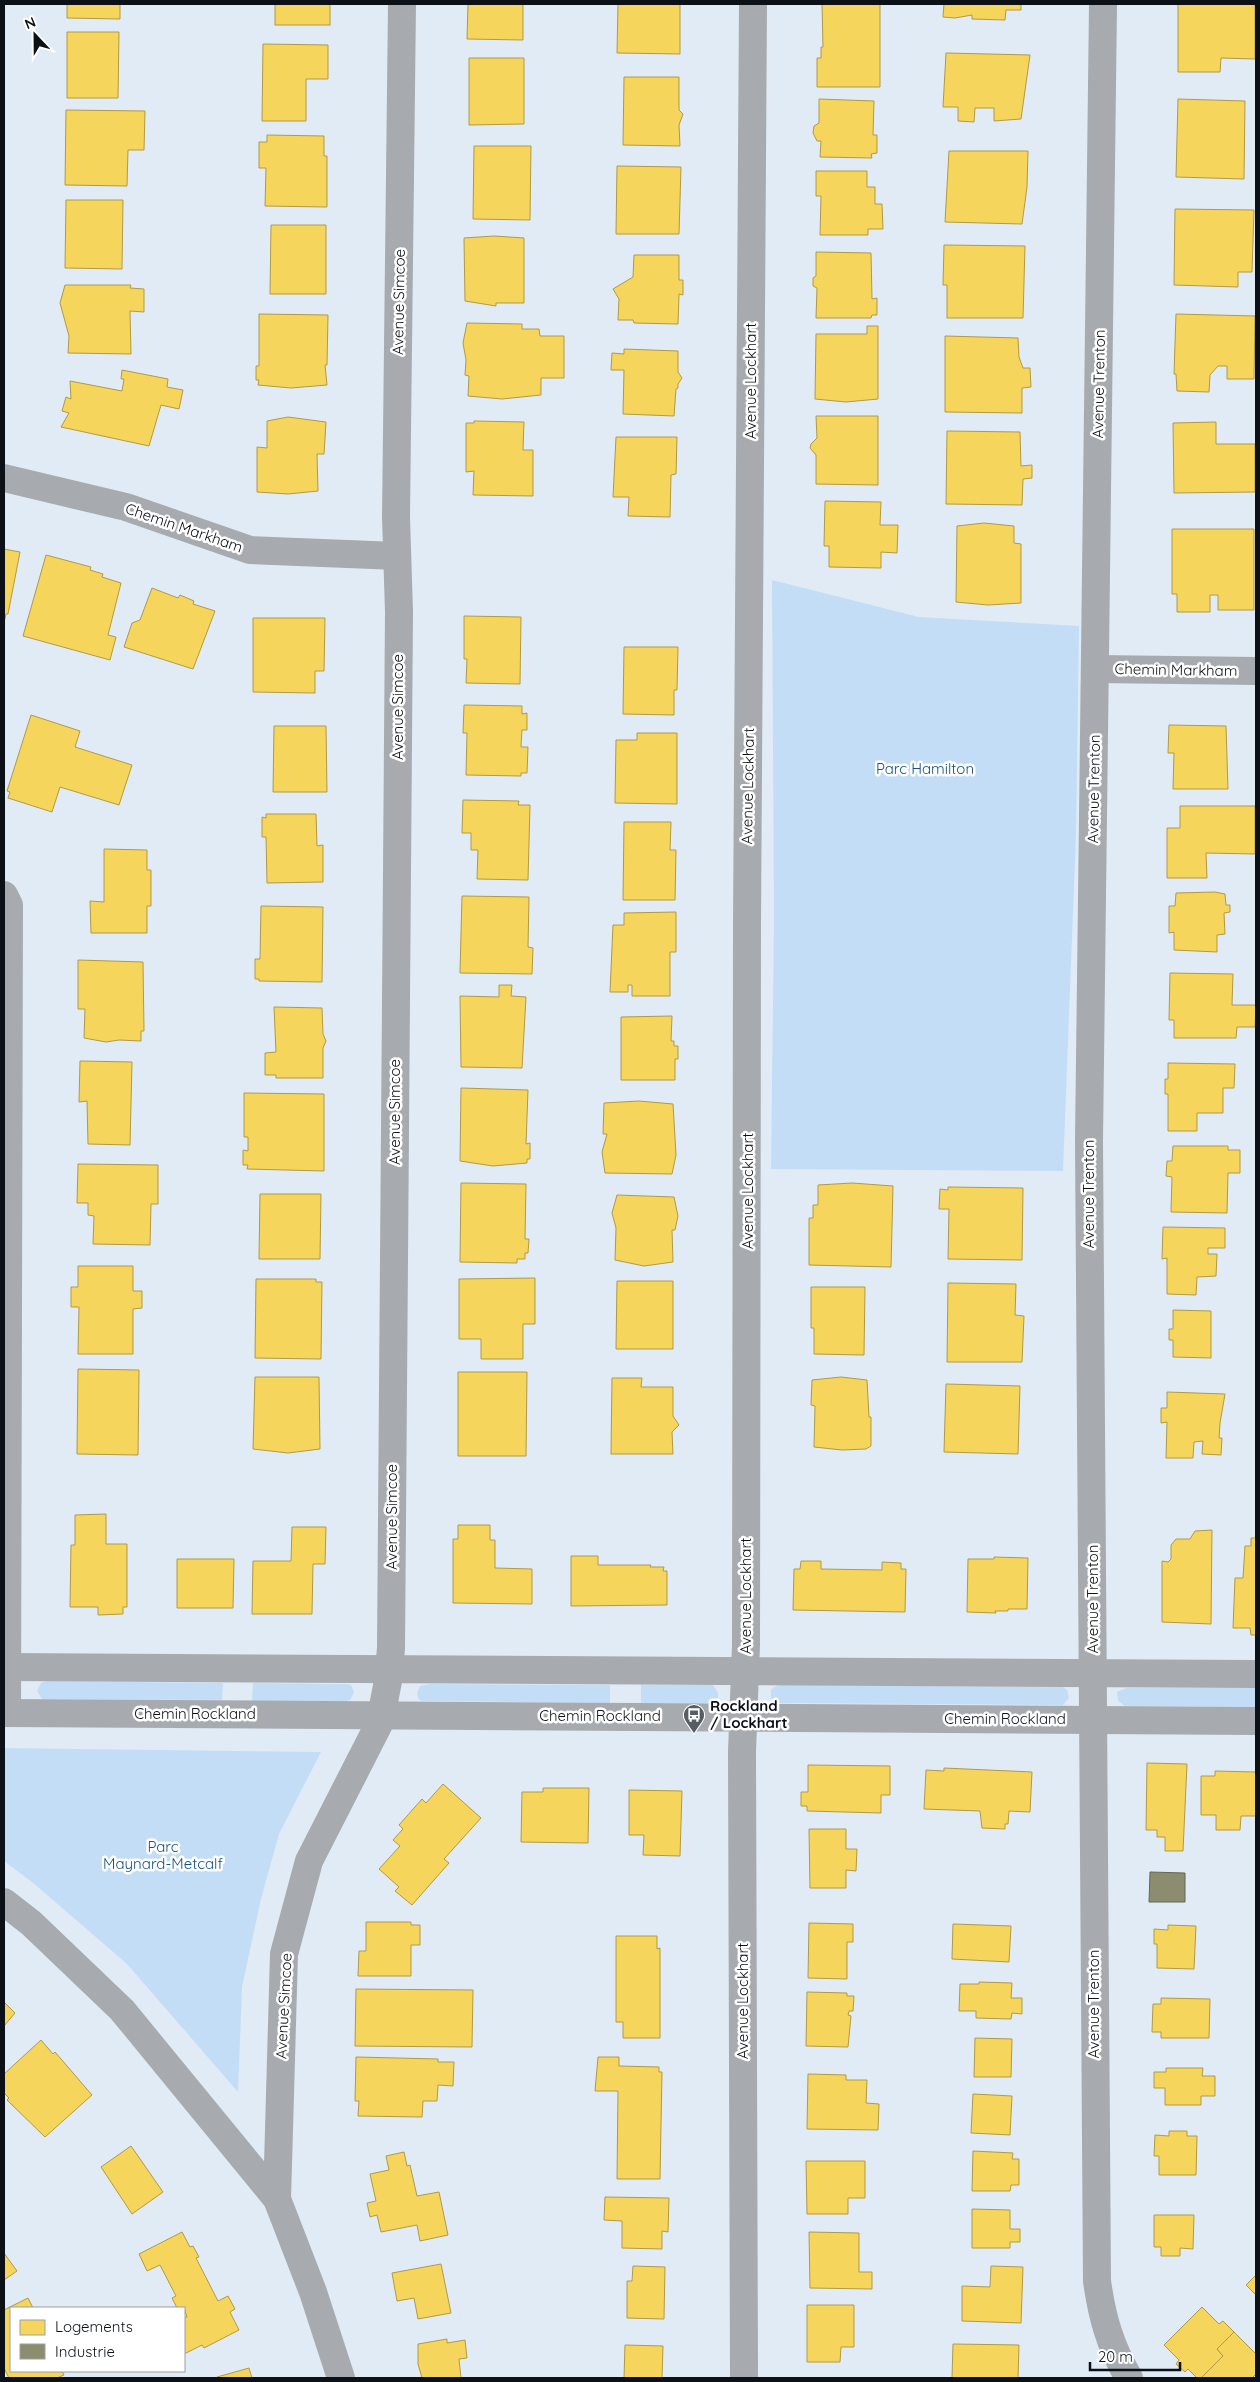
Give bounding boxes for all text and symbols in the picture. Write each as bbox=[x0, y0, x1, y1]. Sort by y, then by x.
north arrow bbox=[10, 10, 60, 60]
text: N bbox=[22, 13, 38, 33]
street label: Avenue Simcoe bbox=[388, 249, 409, 355]
street label: Avenue Lockhart bbox=[741, 323, 760, 439]
street label: Avenue Trenton bbox=[1088, 329, 1109, 439]
street label: Chemin Markham bbox=[123, 499, 245, 557]
street label: Avenue Simcoe bbox=[388, 654, 407, 760]
street label: Chemin Markham bbox=[1114, 659, 1238, 680]
street label: Avenue Lockhart bbox=[737, 728, 758, 844]
street label: Avenue Trenton bbox=[1083, 734, 1104, 844]
park label: Parc Hamilton bbox=[876, 759, 974, 778]
street label: Avenue Simcoe bbox=[385, 1059, 404, 1165]
street label: Avenue Lockhart bbox=[738, 1133, 757, 1249]
street label: Avenue Trenton bbox=[1079, 1140, 1098, 1248]
street label: Avenue Simcoe bbox=[382, 1464, 401, 1570]
street label: Avenue Lockhart bbox=[736, 1538, 755, 1654]
street label: Avenue Trenton bbox=[1083, 1545, 1102, 1653]
place label: Rockland / Lockhart bbox=[710, 1696, 788, 1732]
bus stop icon: Rockland / Lockhart bbox=[682, 1703, 706, 1734]
street label: Chemin Rockland bbox=[134, 1704, 256, 1723]
street label: Chemin Rockland bbox=[539, 1706, 661, 1725]
street label: Chemin Rockland bbox=[944, 1709, 1066, 1728]
park label: Parc Maynard-Metcalf bbox=[103, 1837, 223, 1873]
street label: Avenue Lockhart bbox=[733, 1943, 752, 2059]
street label: Avenue Trenton bbox=[1084, 1950, 1103, 2058]
street label: Avenue Simcoe bbox=[271, 1953, 296, 2059]
legend bbox=[10, 2307, 185, 2372]
text: Logements bbox=[55, 2317, 133, 2336]
scale bar bbox=[1090, 2340, 1180, 2372]
text: Industrie bbox=[55, 2342, 115, 2361]
text: 20 m bbox=[1098, 2347, 1133, 2366]

